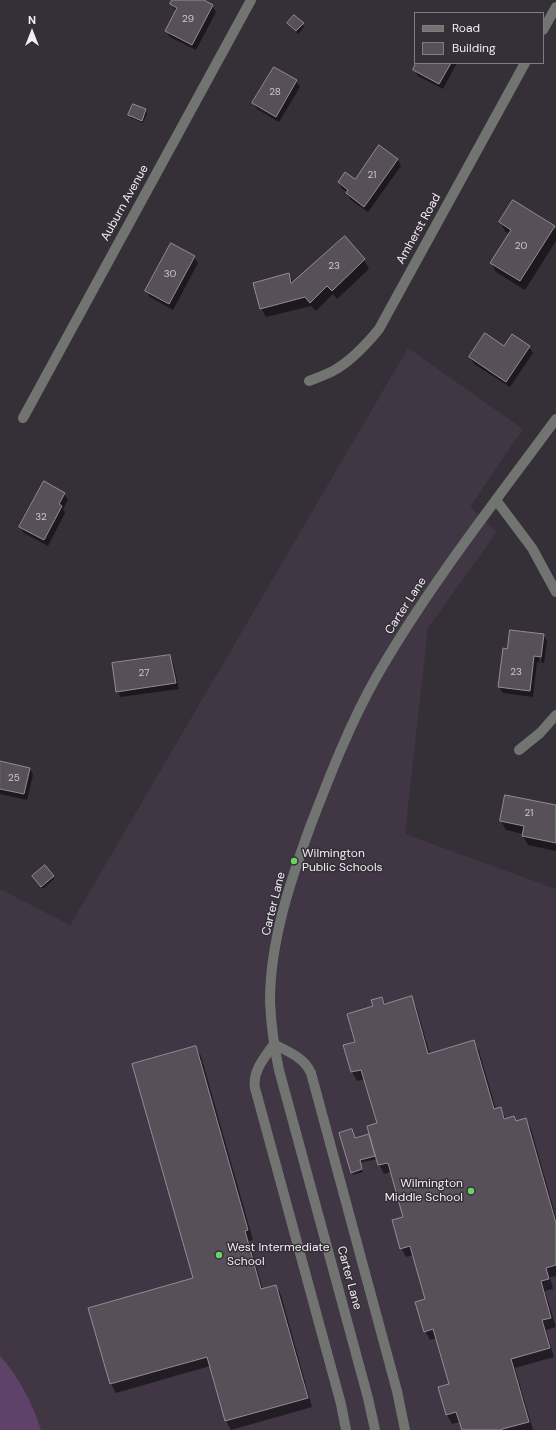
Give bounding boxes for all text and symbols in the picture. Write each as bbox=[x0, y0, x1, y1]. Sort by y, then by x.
north arrow bbox=[12, 12, 52, 52]
legend bbox=[414, 12, 544, 64]
text: N bbox=[28, 13, 36, 27]
house number: 29 bbox=[182, 13, 194, 25]
text: Road bbox=[452, 20, 480, 36]
text: Building bbox=[452, 40, 496, 56]
house number: 28 bbox=[269, 86, 281, 98]
street label: Auburn Avenue bbox=[98, 163, 152, 243]
house number: 21 bbox=[368, 169, 376, 181]
street label: Amherst Road bbox=[394, 191, 444, 267]
house number: 20 bbox=[515, 240, 527, 252]
house number: 23 bbox=[328, 260, 340, 272]
house number: 30 bbox=[164, 268, 176, 280]
house number: 32 bbox=[35, 511, 47, 523]
street label: Carter Lane bbox=[382, 575, 430, 637]
house number: 23 bbox=[510, 666, 522, 678]
house number: 27 bbox=[139, 667, 149, 679]
house number: 25 bbox=[8, 772, 20, 784]
house number: 21 bbox=[525, 807, 533, 819]
place label: Wilmington Public Schools bbox=[302, 847, 383, 875]
marker: Wilmington Public Schools bbox=[289, 856, 299, 866]
street label: Carter Lane bbox=[259, 871, 289, 937]
place label: Wilmington Middle School bbox=[385, 1177, 463, 1205]
marker: Wilmington Middle School bbox=[466, 1186, 476, 1196]
place label: West Intermediate School bbox=[227, 1241, 330, 1269]
street label: Carter Lane bbox=[334, 1245, 364, 1311]
marker: West Intermediate School bbox=[214, 1250, 224, 1260]

